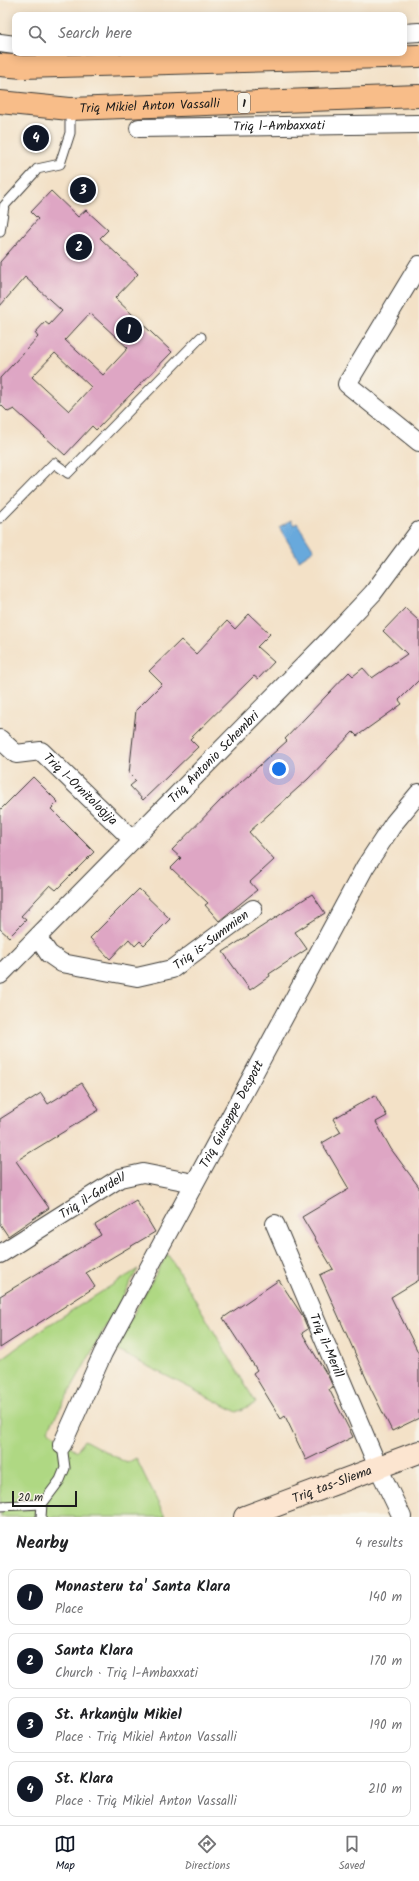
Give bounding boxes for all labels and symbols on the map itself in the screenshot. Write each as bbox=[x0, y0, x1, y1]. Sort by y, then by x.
street label: Triq Mikiel Anton Vassalli bbox=[79, 93, 221, 119]
road number: 1 bbox=[238, 93, 250, 113]
street label: Triq l-Ambaxxati bbox=[233, 115, 326, 137]
pin: 4 bbox=[23, 123, 49, 153]
pin: 3 bbox=[70, 175, 96, 205]
pin: 2 bbox=[66, 232, 92, 262]
pin: 1 bbox=[116, 315, 142, 345]
street label: Triq Antonio Schembri bbox=[163, 706, 265, 809]
street label: Triq l-Ornitoloġija bbox=[38, 748, 123, 830]
your location bbox=[269, 759, 289, 779]
street label: Triq is-Summien bbox=[169, 905, 254, 975]
street label: Triq Giuseppe Despott bbox=[194, 1056, 270, 1172]
street label: Triq il-Gardell bbox=[55, 1167, 127, 1225]
street label: Triq il-Merill bbox=[304, 1310, 349, 1381]
street label: Triq tas-Sliema bbox=[289, 1460, 375, 1509]
scale bar bbox=[12, 1489, 77, 1508]

